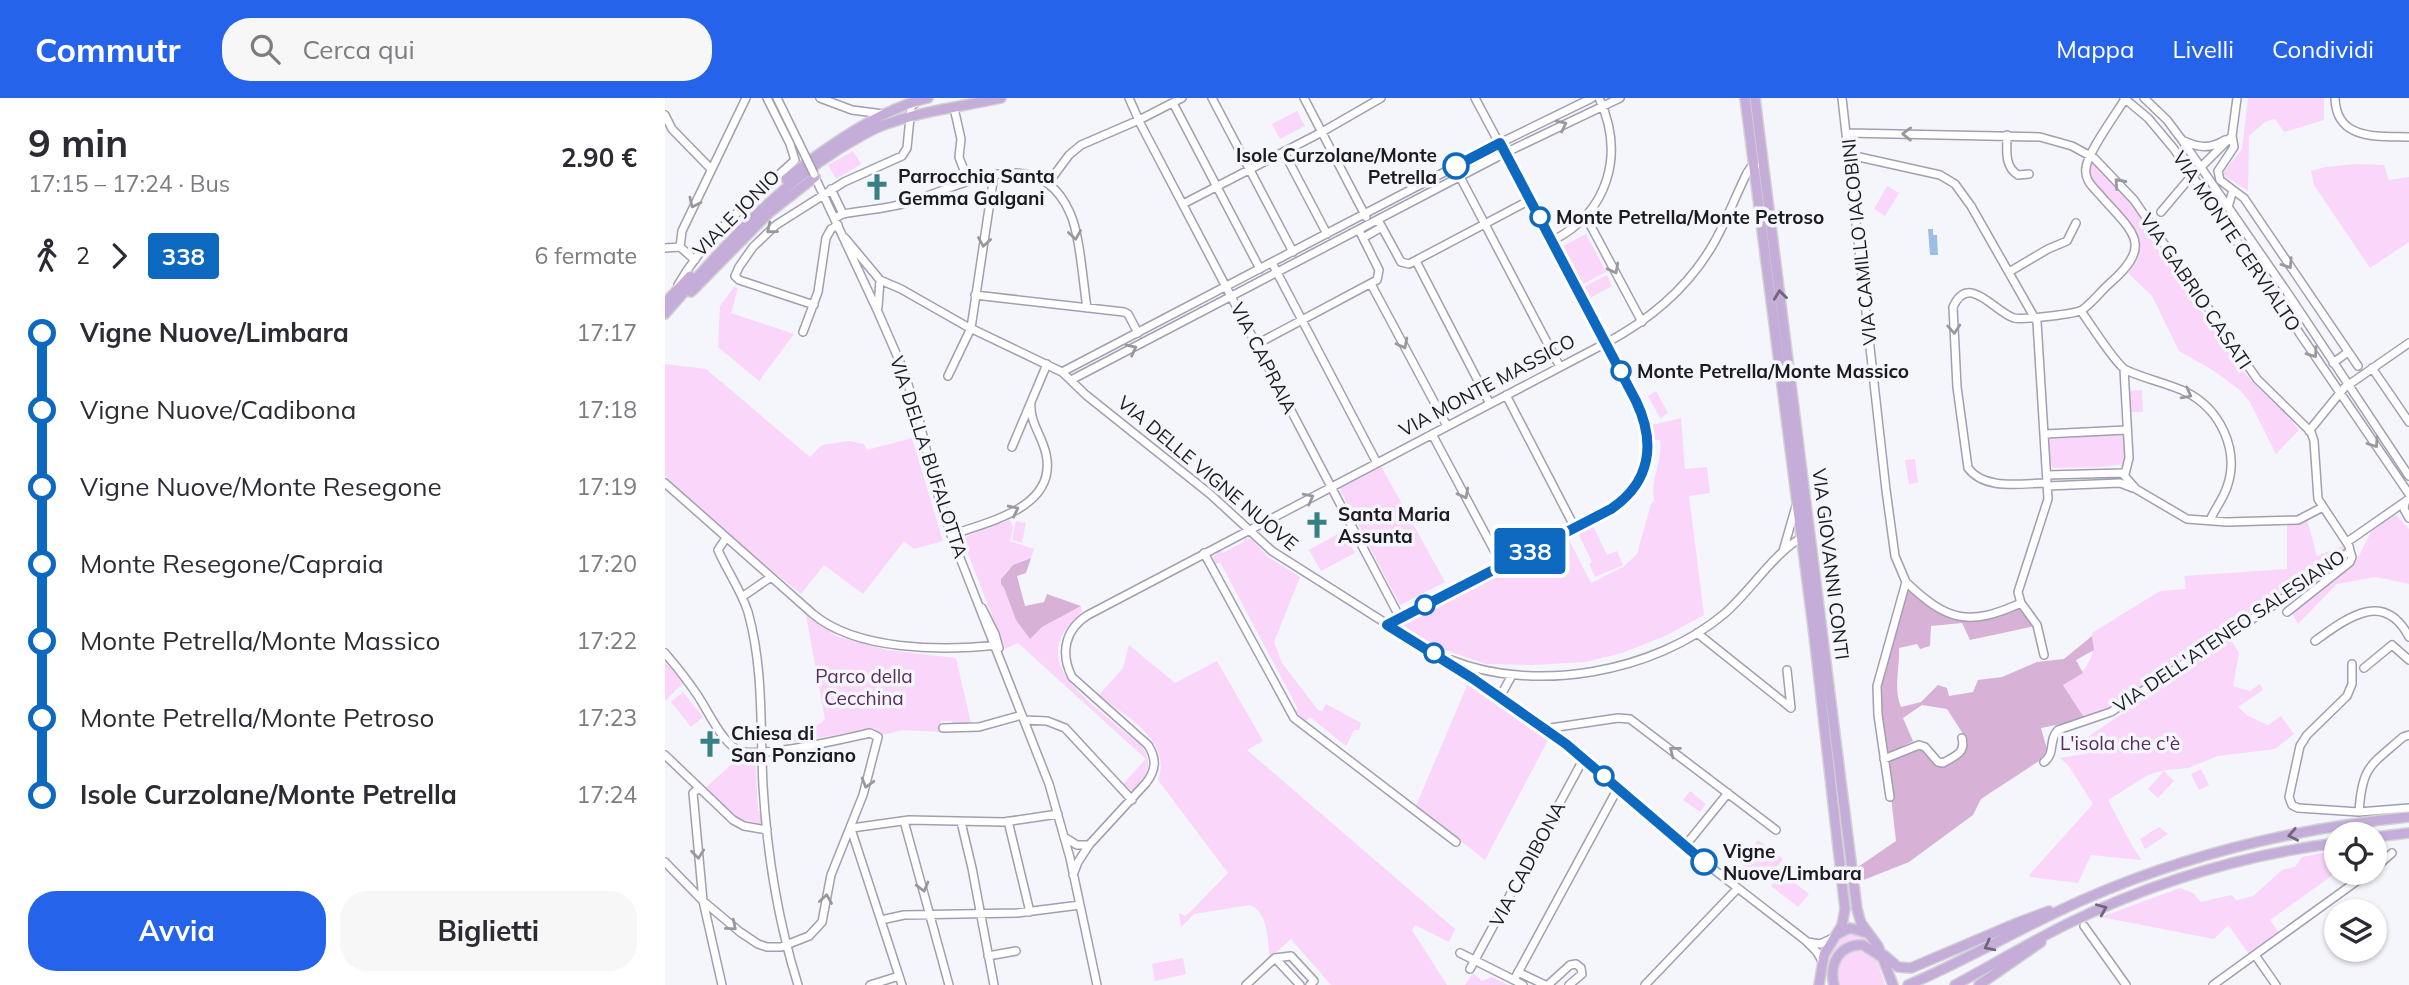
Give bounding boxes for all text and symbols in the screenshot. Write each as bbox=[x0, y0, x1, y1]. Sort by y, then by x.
search box bbox=[222, 18, 712, 81]
text: Commutr bbox=[35, 29, 180, 70]
icon: search bbox=[246, 30, 284, 68]
text: Cerca qui bbox=[302, 33, 415, 66]
text: Mappa bbox=[2056, 34, 2134, 64]
text: Livelli bbox=[2172, 34, 2234, 64]
text: Condividi bbox=[2272, 34, 2374, 64]
text: 9 min bbox=[28, 119, 128, 167]
one-way arrow bbox=[1555, 119, 1567, 133]
one-way arrow bbox=[1901, 126, 1912, 142]
street label: VIA CAMILLO IACOBINI bbox=[1836, 138, 1882, 346]
text: 2.90 € bbox=[561, 141, 637, 174]
place label: Isole Curzolane/Monte Petrella bbox=[1236, 143, 1437, 189]
street label: VIA MONTE CERVIALTO bbox=[2168, 146, 2306, 336]
marker: Isole Curzolane/Monte Petrella bbox=[1443, 153, 1469, 179]
street label: VIALE JONIO bbox=[687, 164, 785, 262]
place label: Parrocchia Santa Gemma Galgani bbox=[898, 164, 1055, 210]
text: 17:15 – 17:24 · Bus bbox=[28, 169, 230, 198]
church icon: Parrocchia Santa Gemma Galgani bbox=[862, 172, 892, 202]
one-way arrow bbox=[2115, 178, 2128, 191]
one-way arrow bbox=[689, 196, 703, 208]
place label: Monte Petrella/Monte Petroso bbox=[1556, 205, 1824, 229]
marker: Monte Petrella/Monte Petroso bbox=[1530, 207, 1550, 227]
street label: VIA GABRIO CASATI bbox=[2135, 209, 2257, 373]
one-way arrow bbox=[767, 221, 780, 233]
one-way arrow bbox=[1067, 229, 1082, 241]
one-way arrow bbox=[977, 236, 992, 248]
icon: walk bbox=[28, 237, 66, 275]
icon: forward bbox=[100, 237, 138, 275]
text: 2 bbox=[76, 241, 90, 270]
text: 338 bbox=[162, 241, 205, 271]
text: 6 fermate bbox=[534, 241, 637, 270]
one-way arrow bbox=[2280, 256, 2293, 269]
one-way arrow bbox=[1606, 262, 1619, 275]
one-way arrow bbox=[1773, 289, 1788, 301]
street label: VIA CAPRAIA bbox=[1226, 298, 1302, 418]
text: Vigne Nuove/Limbara bbox=[80, 316, 349, 349]
text: 17:17 bbox=[577, 318, 637, 347]
one-way arrow bbox=[1946, 324, 1961, 335]
street label: VIA MONTE MASSICO bbox=[1395, 328, 1579, 442]
one-way arrow bbox=[1395, 336, 1409, 349]
one-way arrow bbox=[1125, 343, 1137, 357]
one-way arrow bbox=[2305, 345, 2317, 358]
street label: VIA DELLA BUFALOTTA bbox=[885, 353, 973, 561]
place label: Monte Petrella/Monte Massico bbox=[1637, 359, 1909, 383]
marker: Monte Petrella/Monte Massico bbox=[1611, 361, 1631, 381]
one-way arrow bbox=[2180, 385, 2192, 399]
street label: VIA DELLE VIGNE NUOVE bbox=[1113, 390, 1303, 556]
text: Vigne Nuove/Cadibona bbox=[80, 393, 356, 426]
text: 17:18 bbox=[577, 395, 637, 424]
one-way arrow bbox=[2366, 435, 2379, 448]
street label: VIA GIOVANNI CONTI bbox=[1807, 467, 1855, 661]
text: Vigne Nuove/Monte Resegone bbox=[80, 470, 442, 503]
text: 17:19 bbox=[577, 472, 637, 501]
one-way arrow bbox=[1456, 487, 1469, 499]
one-way arrow bbox=[1302, 493, 1314, 507]
place label: Santa Maria Assunta bbox=[1338, 502, 1450, 548]
one-way arrow bbox=[1007, 504, 1019, 518]
church icon: Santa Maria Assunta bbox=[1302, 510, 1332, 540]
line badge: 338 bbox=[1490, 528, 1570, 574]
text: 338 bbox=[1508, 536, 1552, 566]
street label: VIA DELL'ATENEO SALESIANO bbox=[2109, 544, 2349, 718]
text: Monte Resegone/Capraia bbox=[80, 547, 384, 580]
text: 17:20 bbox=[577, 549, 637, 578]
unlabelled marker bbox=[1415, 595, 1435, 615]
text: Monte Petrella/Monte Massico bbox=[80, 624, 440, 657]
text: 17:22 bbox=[577, 626, 637, 655]
unlabelled marker bbox=[1424, 643, 1444, 663]
park label: Parco della Cecchina bbox=[815, 664, 913, 710]
text: Monte Petrella/Monte Petroso bbox=[80, 701, 434, 734]
text: 17:23 bbox=[577, 703, 637, 732]
place label: Chiesa di San Ponziano bbox=[731, 721, 856, 767]
church icon: Chiesa di San Ponziano bbox=[695, 729, 725, 759]
park label: L'isola che c'è bbox=[2060, 731, 2180, 755]
one-way arrow bbox=[1670, 747, 1682, 760]
unlabelled marker bbox=[1594, 766, 1614, 786]
one-way arrow bbox=[860, 777, 875, 789]
text: Isole Curzolane/Monte Petrella bbox=[80, 778, 457, 811]
text: 17:24 bbox=[577, 780, 637, 809]
street label: VIA CADIBONA bbox=[1484, 797, 1570, 931]
map controls bbox=[2324, 822, 2387, 962]
button: locate bbox=[2324, 822, 2387, 885]
one-way arrow bbox=[2287, 827, 2299, 842]
place label: Vigne Nuove/Limbara bbox=[1722, 839, 1862, 885]
one-way arrow bbox=[690, 848, 705, 859]
marker: Vigne Nuove/Limbara bbox=[1691, 849, 1717, 875]
one-way arrow bbox=[914, 880, 929, 892]
button: Avvia bbox=[28, 891, 326, 971]
button: Biglietti bbox=[340, 891, 637, 971]
one-way arrow bbox=[818, 893, 833, 905]
button: layers bbox=[2324, 899, 2387, 962]
one-way arrow bbox=[2095, 903, 2107, 917]
one-way arrow bbox=[725, 917, 737, 930]
one-way arrow bbox=[1984, 938, 1996, 952]

